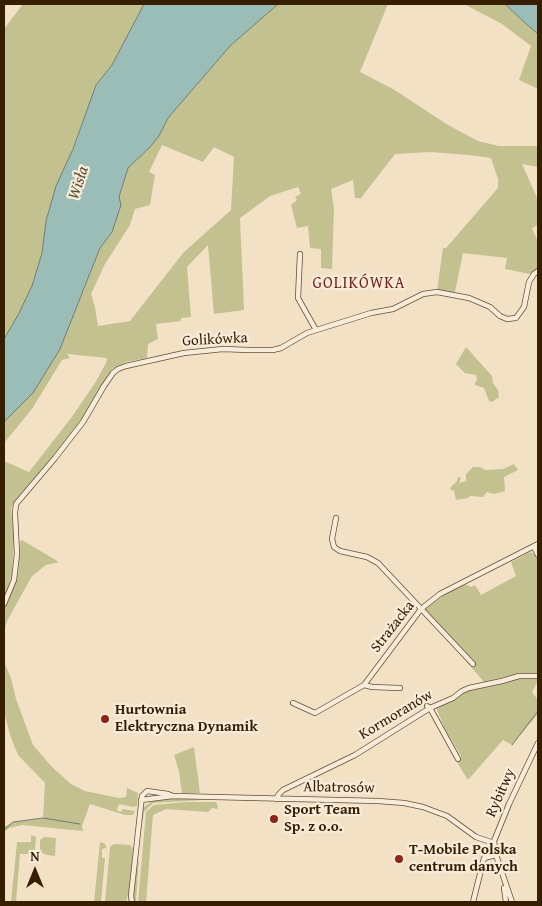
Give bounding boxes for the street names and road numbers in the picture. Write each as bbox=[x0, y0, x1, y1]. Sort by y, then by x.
street label: Golikówka bbox=[182, 329, 248, 351]
street label: Strażacka bbox=[367, 598, 419, 656]
street label: Kormoranów bbox=[356, 686, 436, 744]
street label: Rybitwy bbox=[482, 766, 520, 820]
street label: Albatrosów bbox=[303, 778, 375, 798]

